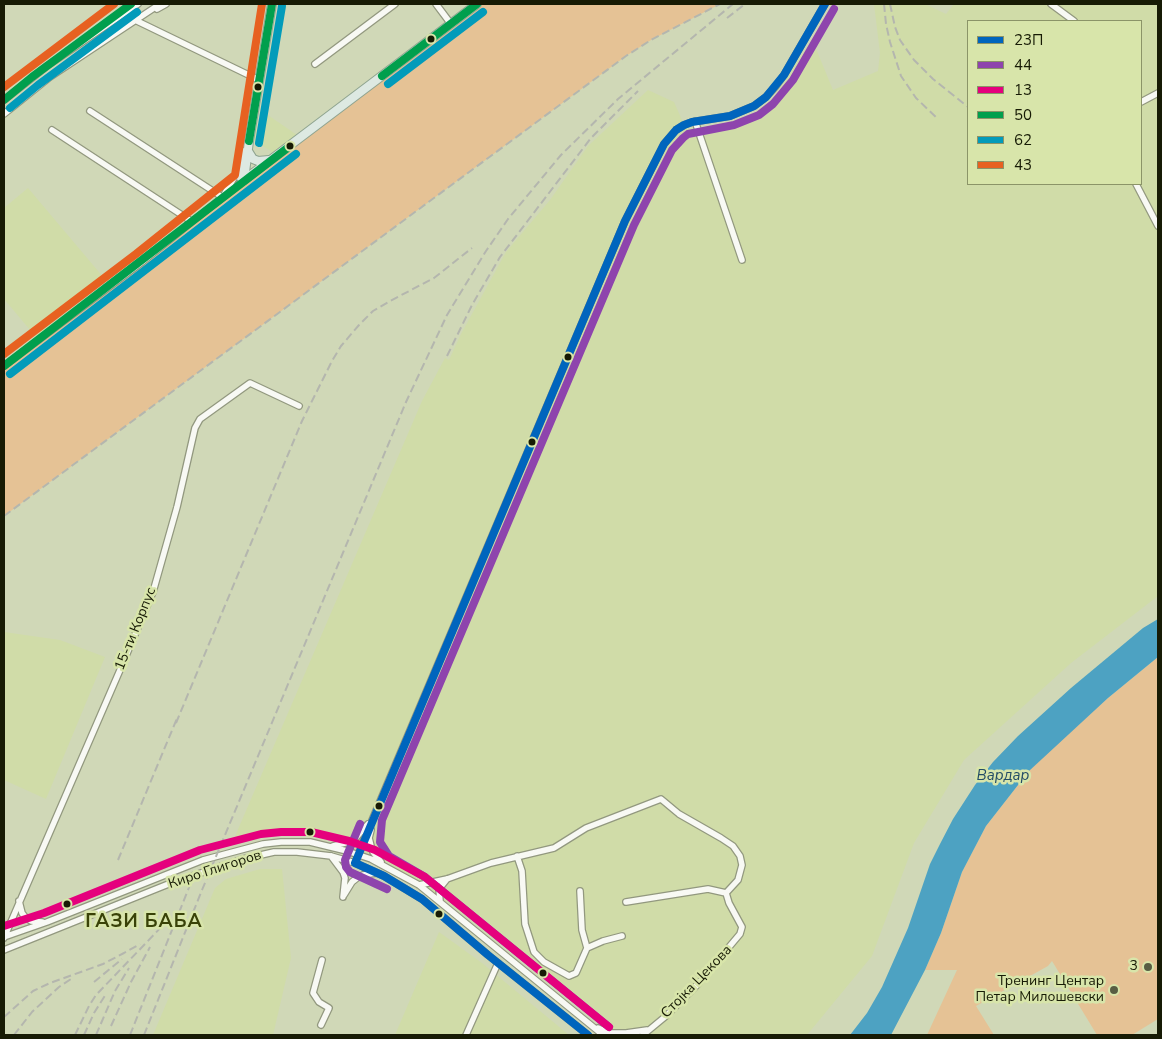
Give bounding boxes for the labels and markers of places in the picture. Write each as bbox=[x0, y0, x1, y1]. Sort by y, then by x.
unlabelled marker bbox=[426, 34, 436, 44]
unlabelled marker bbox=[253, 82, 263, 92]
unlabelled marker bbox=[285, 141, 295, 151]
unlabelled marker bbox=[563, 352, 573, 362]
unlabelled marker bbox=[527, 437, 537, 447]
unlabelled marker bbox=[374, 801, 384, 811]
unlabelled marker bbox=[305, 827, 315, 837]
unlabelled marker bbox=[62, 899, 72, 909]
unlabelled marker bbox=[434, 909, 444, 919]
place label: 3 bbox=[1130, 959, 1138, 975]
marker: 3 bbox=[1142, 961, 1154, 973]
unlabelled marker bbox=[538, 968, 548, 978]
place label: Тренинг Центар Петар Милошевски bbox=[975, 974, 1104, 1006]
marker: Тренинг Центар Петар Милошевски bbox=[1108, 984, 1120, 996]

